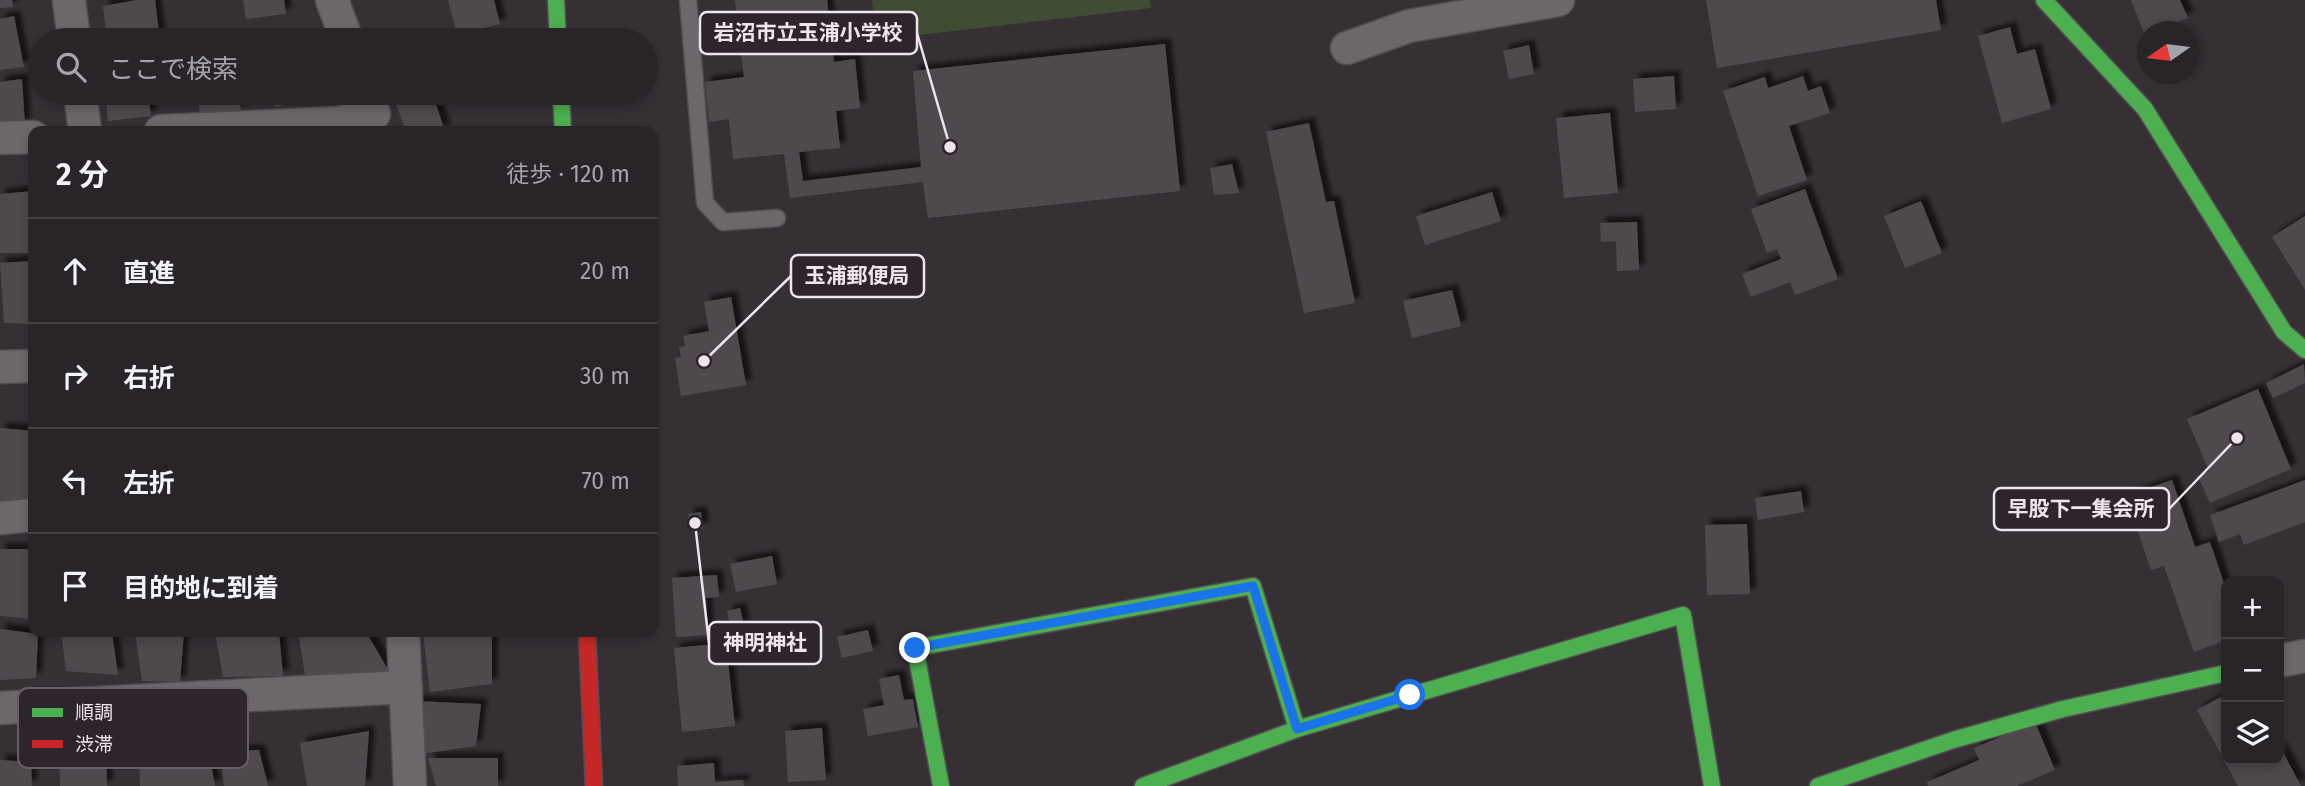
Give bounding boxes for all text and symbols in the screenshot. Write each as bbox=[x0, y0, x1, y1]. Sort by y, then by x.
callout: 岩沼市立玉浦小学校 bbox=[700, 12, 917, 54]
text: 岩沼市立玉浦小学校 bbox=[714, 20, 903, 46]
north arrow bbox=[2137, 21, 2200, 84]
search box bbox=[28, 28, 658, 105]
icon: search bbox=[52, 48, 90, 86]
text: ここで検索 bbox=[108, 54, 238, 85]
text: 2 分 bbox=[56, 157, 109, 193]
text: 徒歩 · 120 m bbox=[506, 160, 630, 188]
icon: ahead bbox=[56, 252, 94, 290]
callout: 玉浦郵便局 bbox=[791, 255, 924, 297]
text: 20 m bbox=[580, 257, 630, 285]
text: 直進 bbox=[123, 258, 175, 289]
text: 玉浦郵便局 bbox=[805, 263, 910, 289]
icon: right bbox=[56, 357, 94, 395]
text: 30 m bbox=[580, 362, 630, 390]
text: 右折 bbox=[123, 363, 175, 394]
icon: left bbox=[56, 462, 94, 500]
text: 70 m bbox=[581, 467, 630, 495]
text: 左折 bbox=[123, 468, 175, 499]
callout: 早股下一集会所 bbox=[1994, 488, 2169, 530]
text: 早股下一集会所 bbox=[2008, 496, 2155, 522]
icon: arrive bbox=[56, 567, 94, 605]
text: 目的地に到着 bbox=[123, 573, 279, 604]
map controls bbox=[2221, 576, 2284, 765]
button: + bbox=[2221, 576, 2284, 639]
callout: 神明神社 bbox=[709, 622, 821, 664]
text: 神明神社 bbox=[723, 630, 807, 656]
route end bbox=[899, 632, 930, 663]
button: − bbox=[2221, 639, 2284, 702]
route start bbox=[1394, 679, 1425, 710]
legend bbox=[18, 688, 248, 768]
text: 順調 bbox=[75, 701, 113, 724]
button: layers bbox=[2221, 702, 2284, 765]
text: 渋滞 bbox=[75, 733, 113, 756]

